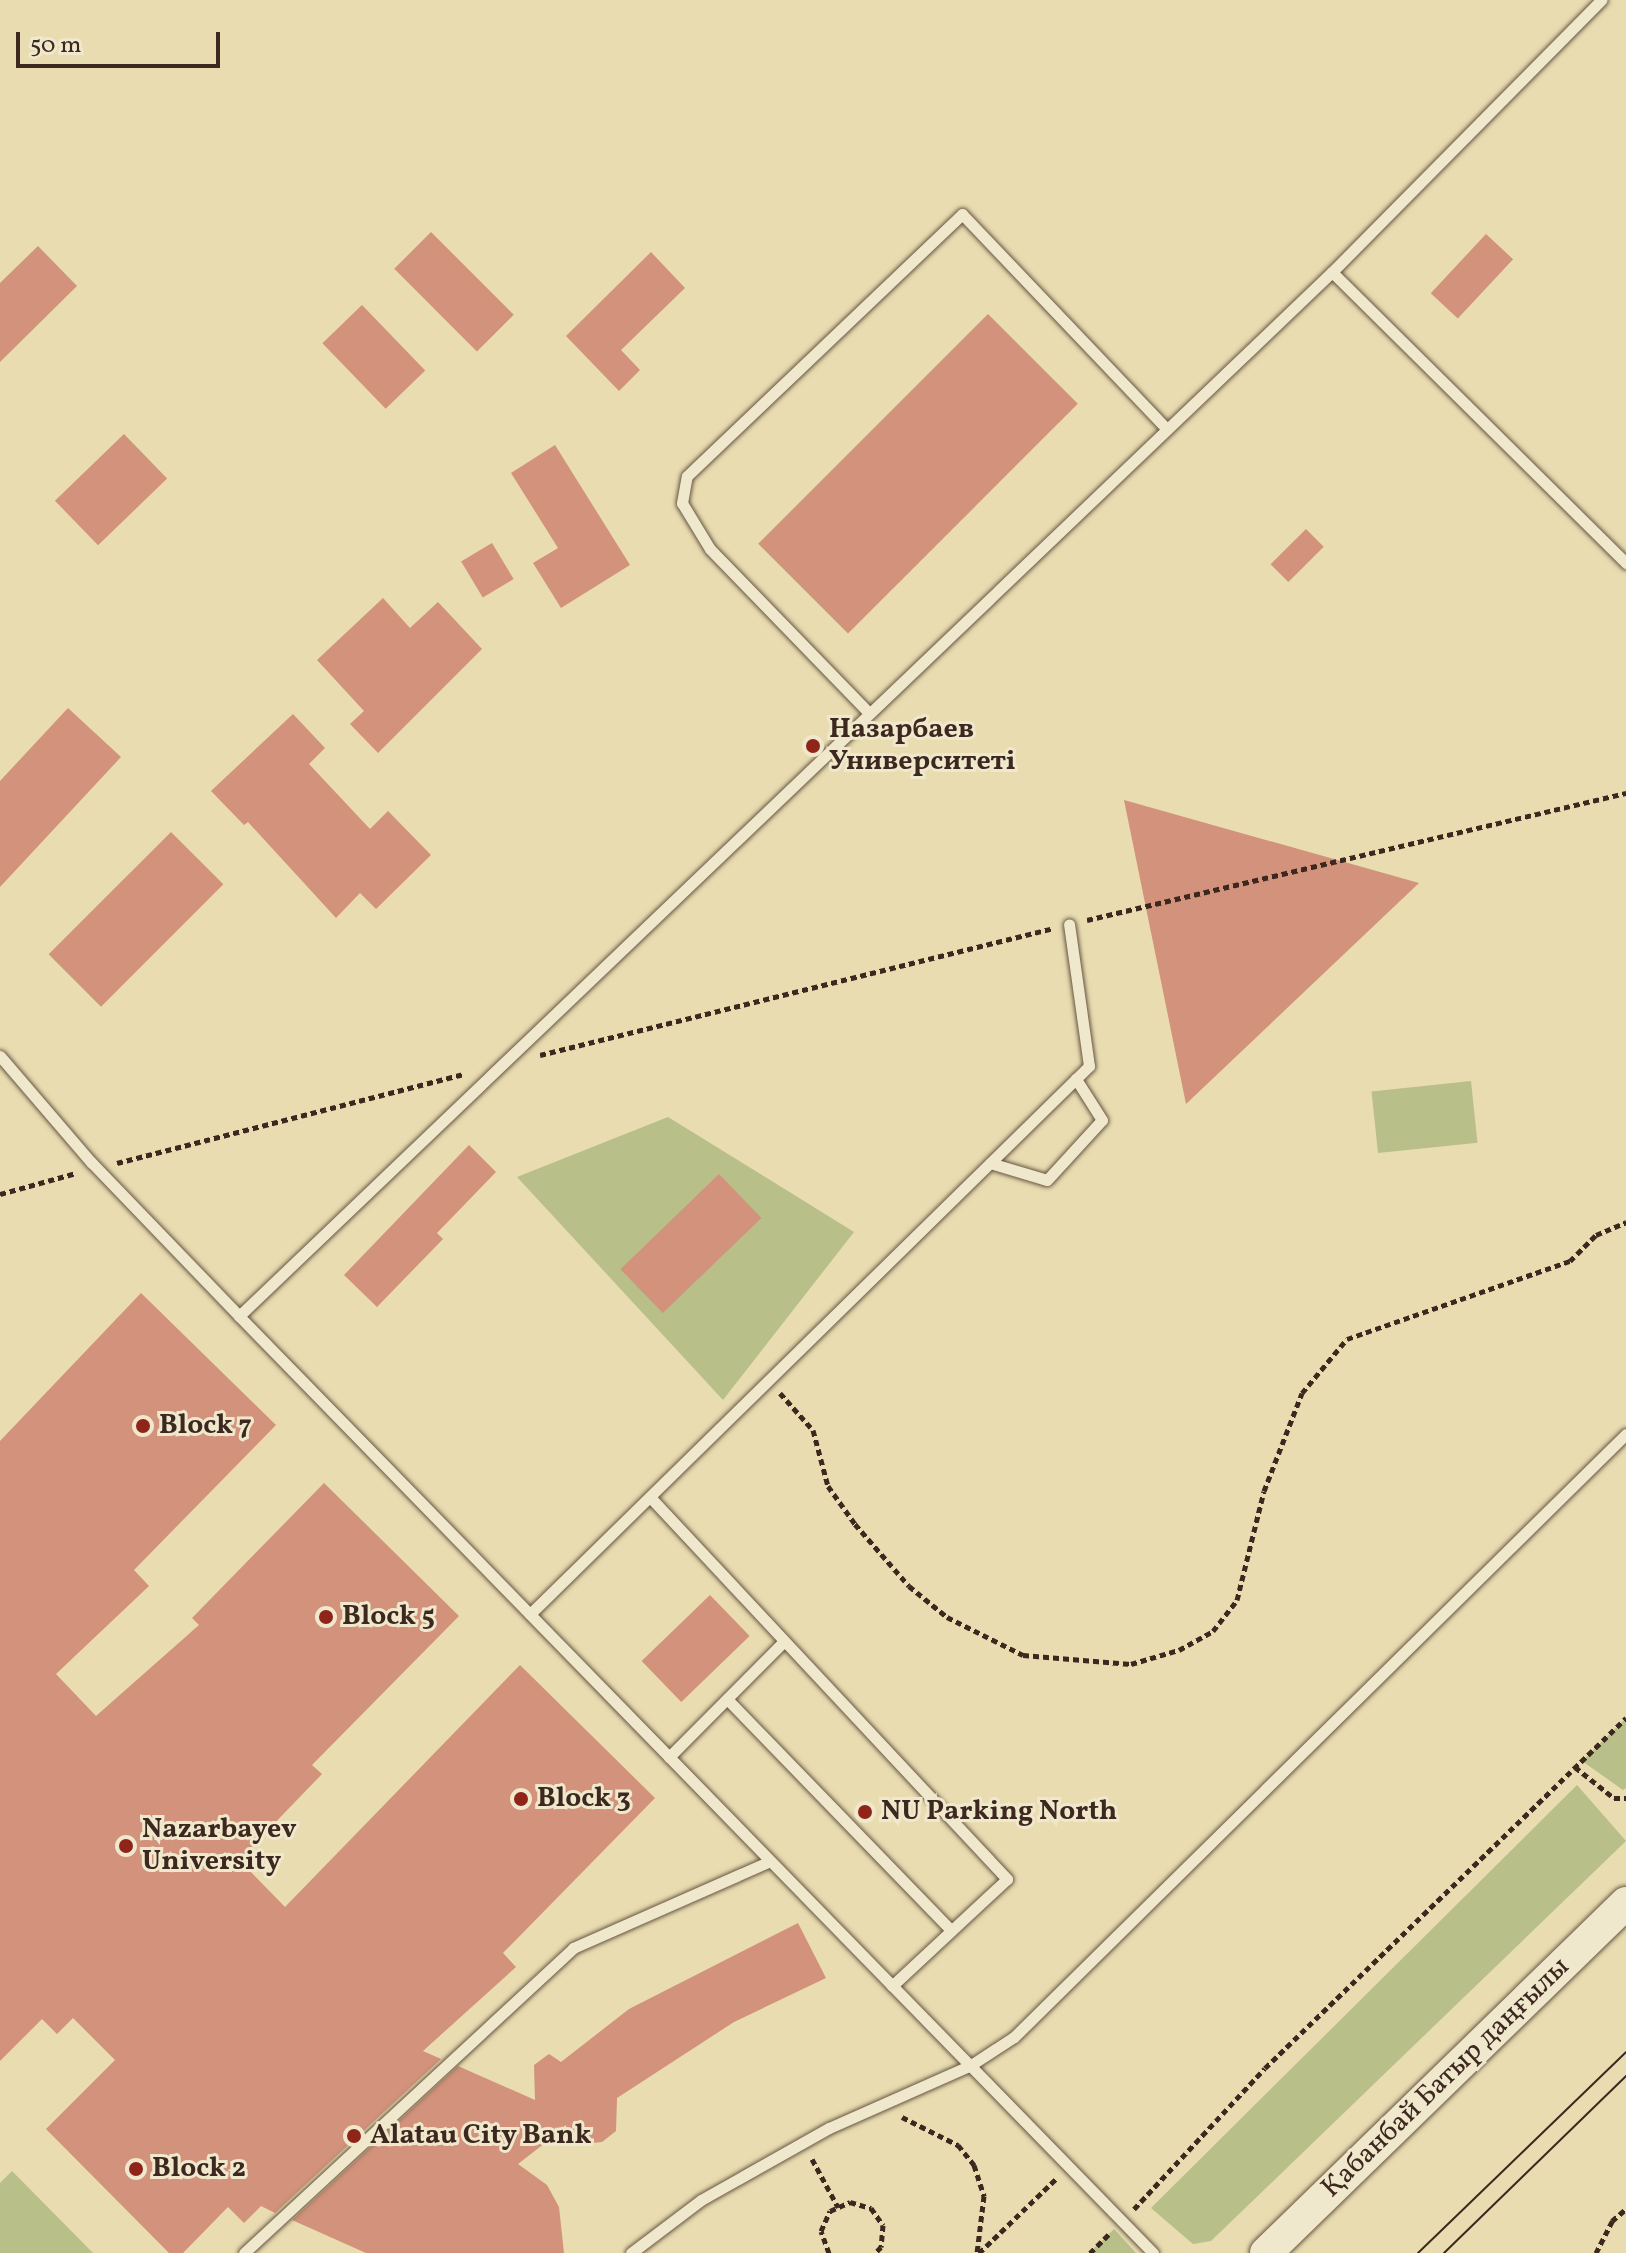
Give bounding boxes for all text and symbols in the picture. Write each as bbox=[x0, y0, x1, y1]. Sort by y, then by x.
scale bar bbox=[20, 16, 224, 66]
text: 50 m bbox=[30, 29, 82, 63]
place label: Назарбаев Университеті bbox=[829, 713, 1016, 779]
marker: Назарбаев Университеті bbox=[804, 737, 822, 755]
place label: Block 7 bbox=[159, 1409, 252, 1443]
marker: Block 7 bbox=[134, 1417, 152, 1435]
place label: Block 5 bbox=[342, 1600, 435, 1634]
marker: Block 5 bbox=[317, 1608, 335, 1626]
place label: Block 3 bbox=[537, 1782, 631, 1816]
marker: Block 3 bbox=[512, 1790, 530, 1808]
place label: NU Parking North bbox=[881, 1795, 1117, 1829]
marker: NU Parking North bbox=[856, 1803, 874, 1821]
place label: Nazarbayev University bbox=[142, 1813, 297, 1879]
marker: Nazarbayev University bbox=[117, 1837, 135, 1855]
street label: Қабанбай Батыр даңғылы bbox=[1315, 1951, 1577, 2205]
place label: Alatau City Bank bbox=[370, 2119, 592, 2153]
marker: Alatau City Bank bbox=[345, 2127, 363, 2145]
place label: Block 2 bbox=[152, 2152, 246, 2186]
marker: Block 2 bbox=[127, 2160, 145, 2178]

